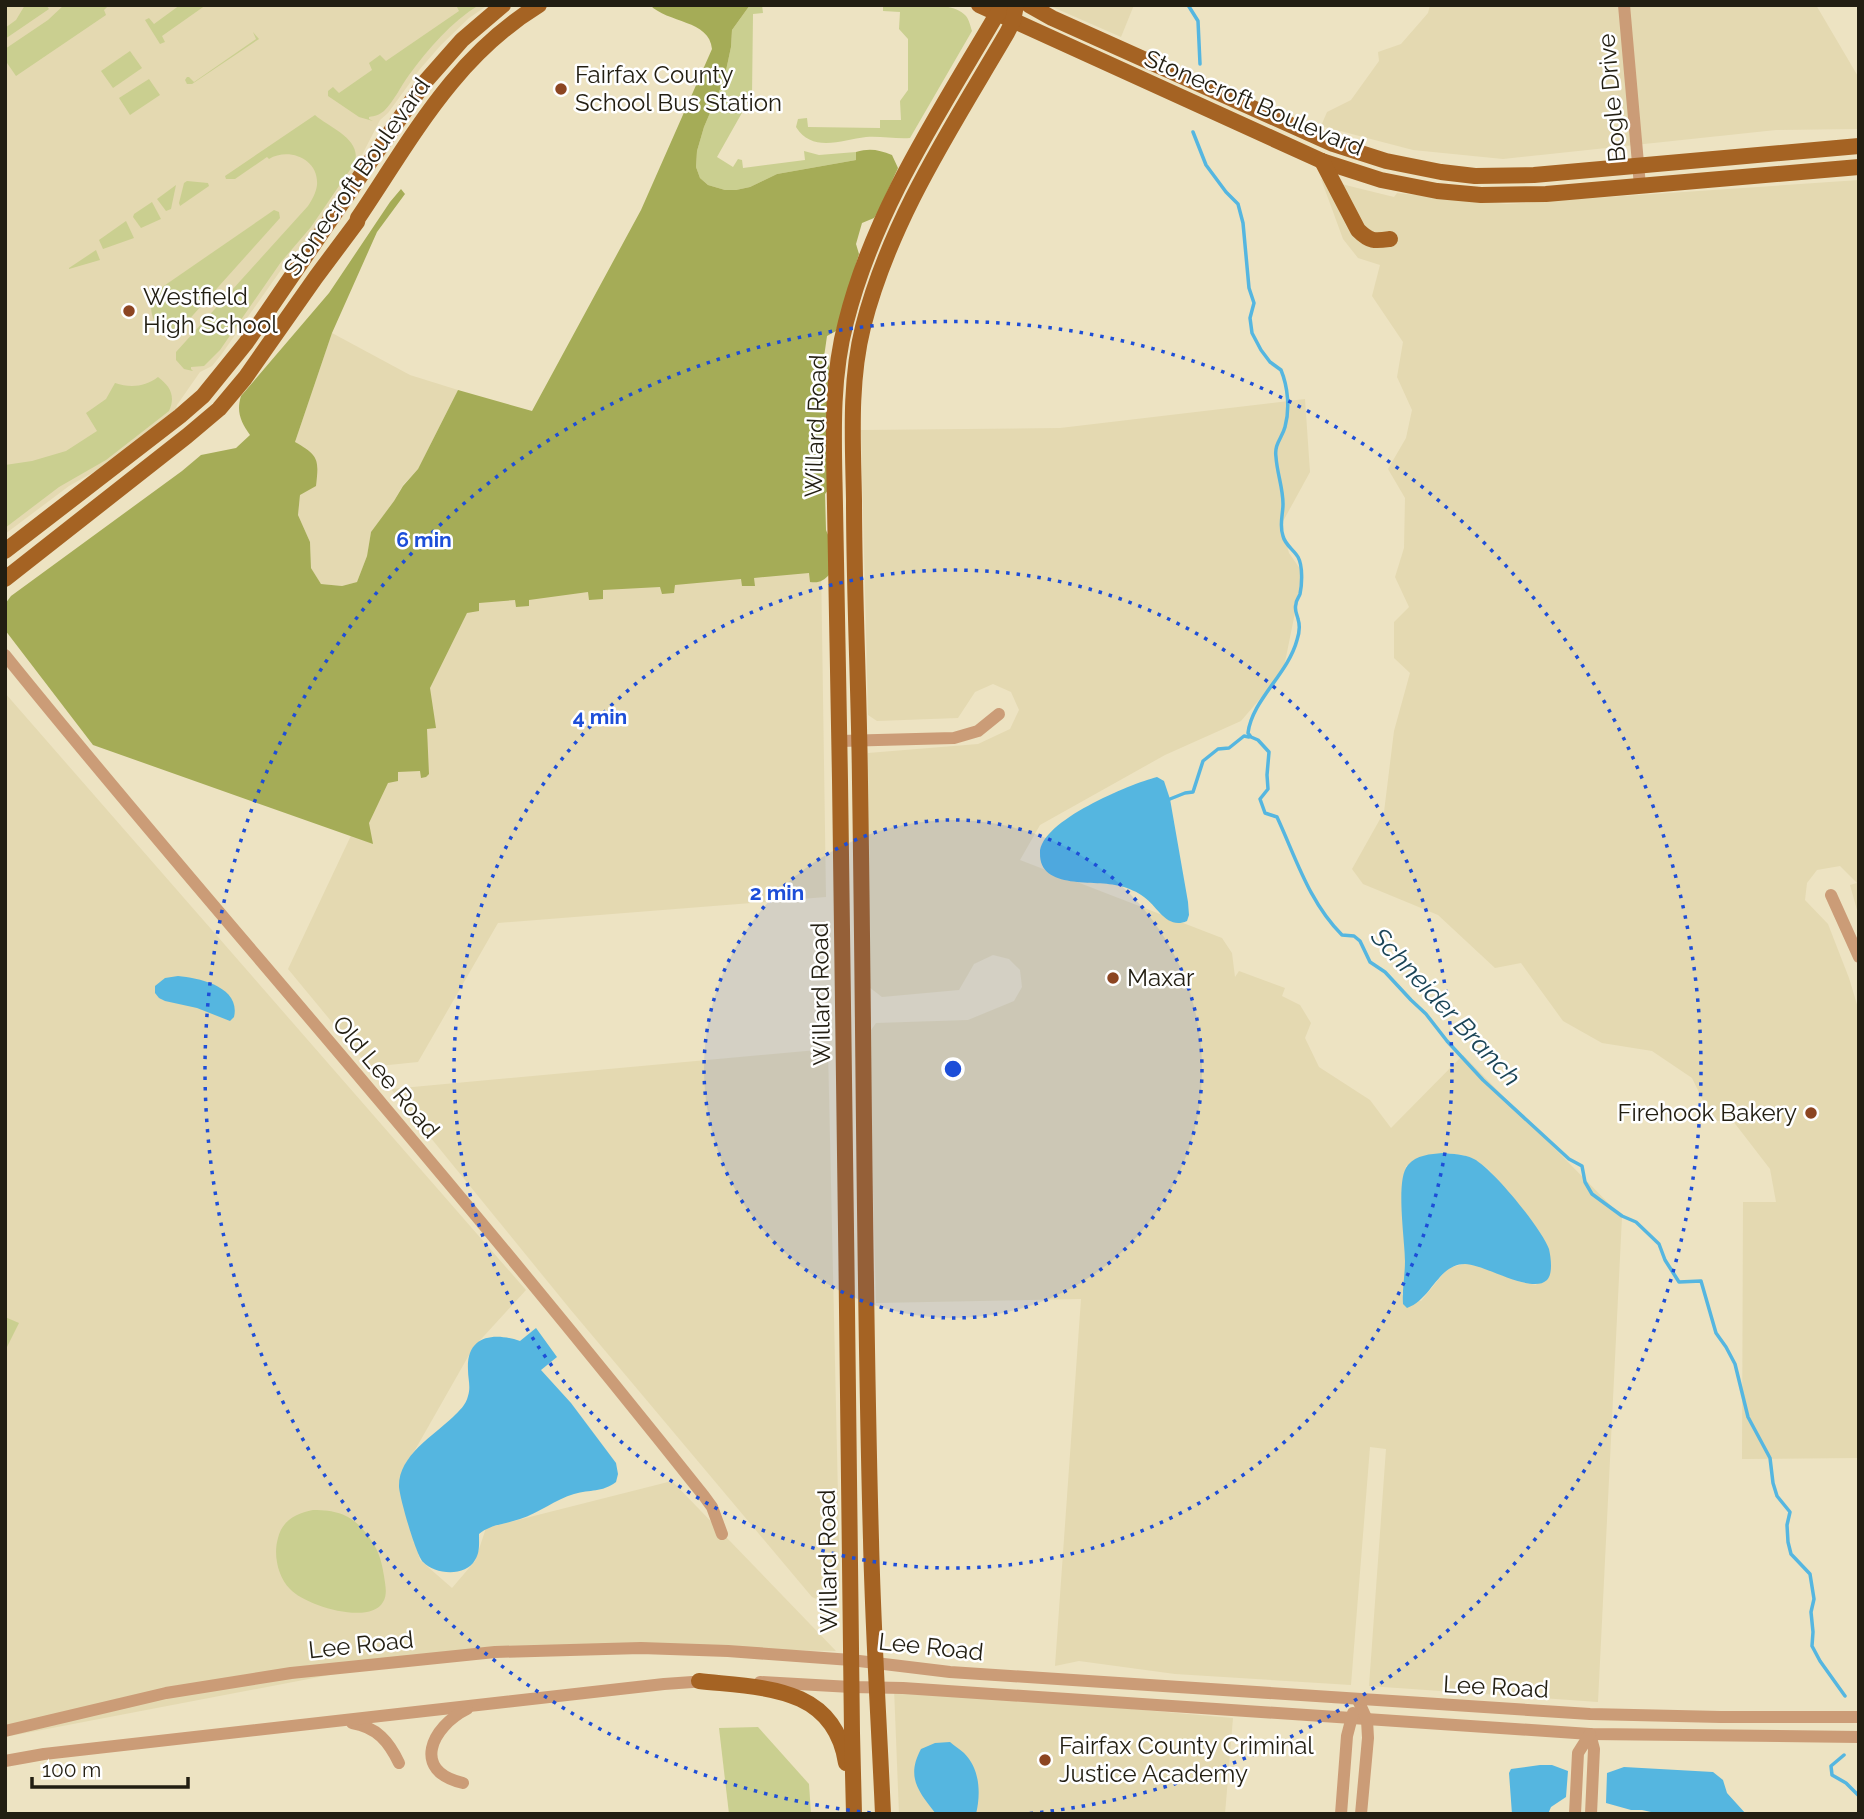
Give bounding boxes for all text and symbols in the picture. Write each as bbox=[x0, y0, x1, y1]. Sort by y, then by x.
street label: Bogle Drive bbox=[1591, 32, 1632, 164]
street label: Stonecroft Boulevard bbox=[1140, 43, 1368, 162]
place label: Fairfax County School Bus Station bbox=[575, 60, 782, 117]
street label: Stonecroft Boulevard bbox=[277, 72, 436, 281]
marker: Fairfax County School Bus Station bbox=[553, 81, 569, 97]
place label: Westfield High School bbox=[143, 282, 278, 339]
marker: Westfield High School bbox=[121, 303, 137, 319]
street label: Willard Road bbox=[799, 354, 832, 498]
text: 6 min bbox=[396, 527, 452, 552]
text: 4 min bbox=[573, 704, 627, 729]
text: 2 min bbox=[750, 880, 804, 905]
water label: Schneider Branch bbox=[1364, 921, 1527, 1092]
street label: Willard Road bbox=[805, 922, 836, 1066]
place label: Maxar bbox=[1127, 963, 1195, 992]
marker: Maxar bbox=[1105, 970, 1121, 986]
street label: Old Lee Road bbox=[327, 1009, 446, 1144]
centre of rings bbox=[941, 1057, 965, 1081]
place label: Firehook Bakery bbox=[1617, 1098, 1797, 1127]
marker: Firehook Bakery bbox=[1803, 1105, 1819, 1121]
street label: Willard Road bbox=[812, 1489, 843, 1633]
street label: Lee Road bbox=[307, 1625, 415, 1664]
street label: Lee Road bbox=[877, 1627, 985, 1666]
street label: Lee Road bbox=[1443, 1669, 1550, 1704]
place label: Fairfax County Criminal Justice Academy bbox=[1059, 1731, 1314, 1788]
scale bar bbox=[32, 1745, 187, 1789]
marker: Fairfax County Criminal Justice Academy bbox=[1037, 1752, 1053, 1768]
text: 100 m bbox=[42, 1757, 101, 1782]

